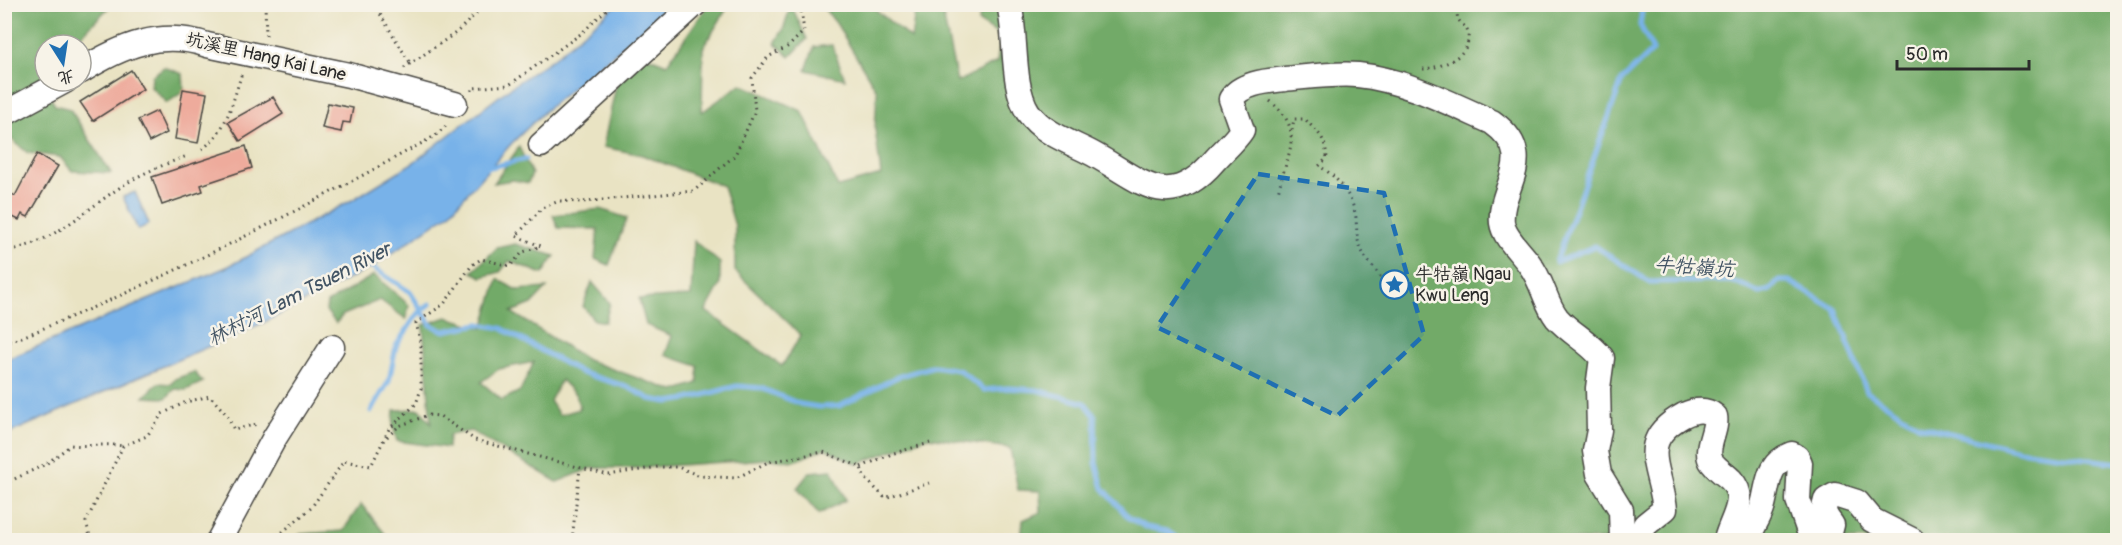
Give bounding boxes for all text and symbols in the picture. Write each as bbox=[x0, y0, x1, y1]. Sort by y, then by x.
street label: 坑溪里 Hang Kai Lane bbox=[184, 27, 348, 87]
north arrow bbox=[33, 33, 93, 93]
scale bar bbox=[1897, 33, 2029, 71]
text: 50 m bbox=[1906, 43, 1948, 66]
text: 北 bbox=[56, 65, 76, 88]
water label: 林村河 Lam Tsuen River bbox=[203, 236, 397, 351]
water label: 牛牯嶺坑 bbox=[1653, 252, 1737, 282]
place label: 牛牯嶺 Ngau Kwu Leng bbox=[1415, 263, 1511, 307]
place icon: 牛牯嶺 Ngau Kwu Leng bbox=[1378, 268, 1410, 300]

